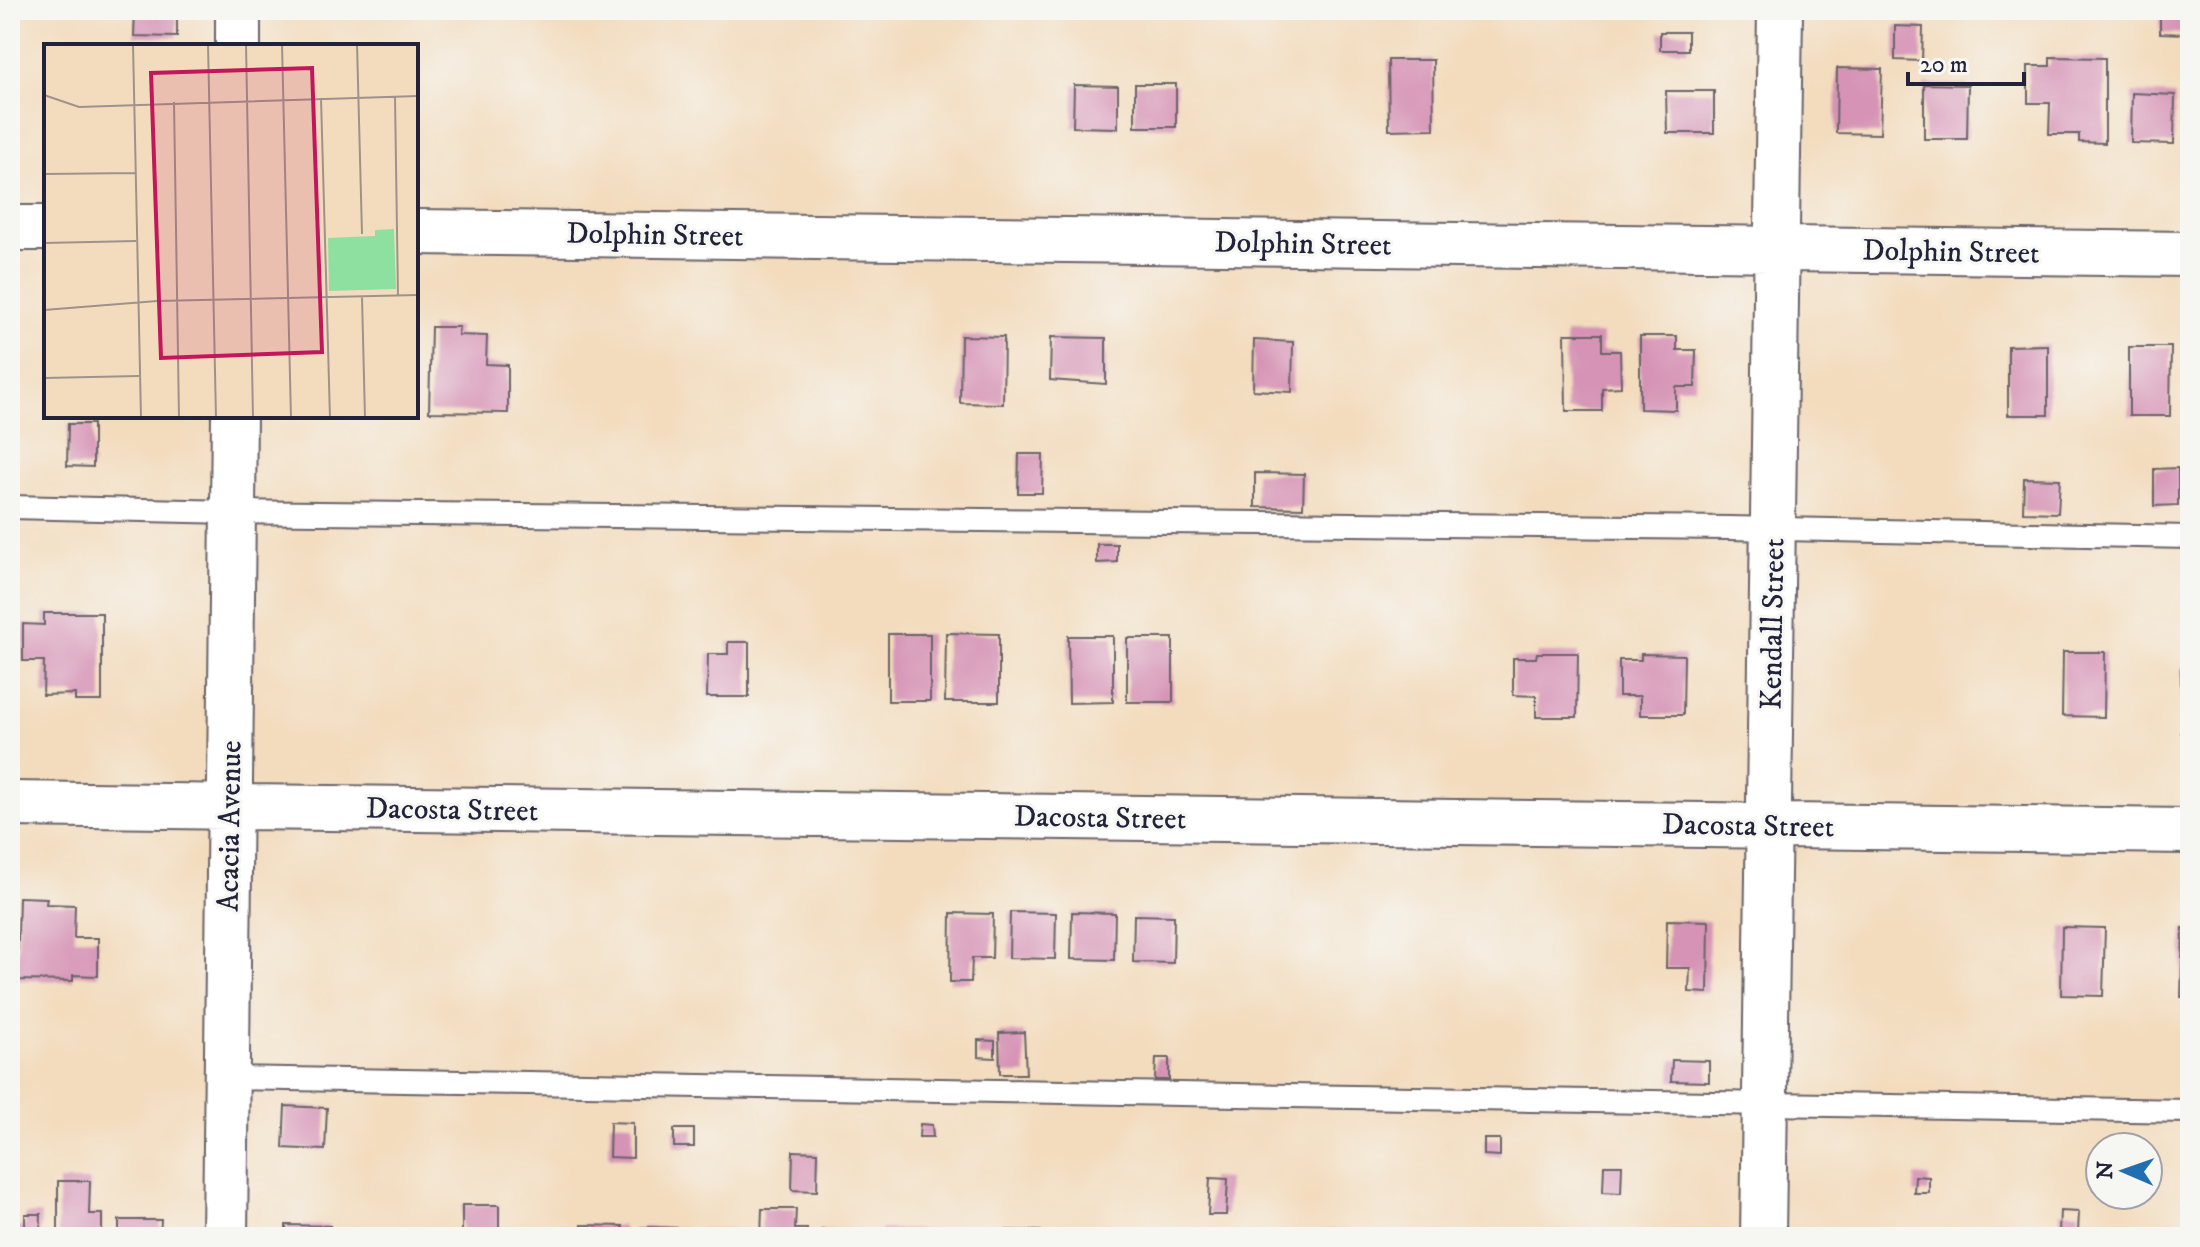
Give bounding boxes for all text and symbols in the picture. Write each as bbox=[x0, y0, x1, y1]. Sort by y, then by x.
scale bar bbox=[1908, 36, 2024, 86]
inset map bbox=[44, 44, 418, 418]
text: 20 m bbox=[1920, 50, 1968, 80]
street label: Dolphin Street bbox=[566, 215, 744, 256]
street label: Dolphin Street bbox=[1214, 224, 1392, 265]
street label: Dolphin Street bbox=[1862, 232, 2040, 273]
street label: Kendall Street bbox=[1754, 538, 1793, 710]
street label: Acacia Avenue bbox=[211, 740, 250, 912]
street label: Dacosta Street bbox=[365, 790, 538, 831]
street label: Dacosta Street bbox=[1013, 798, 1186, 839]
street label: Dacosta Street bbox=[1661, 806, 1834, 847]
north arrow bbox=[2084, 1131, 2164, 1211]
text: N bbox=[2092, 1161, 2119, 1180]

